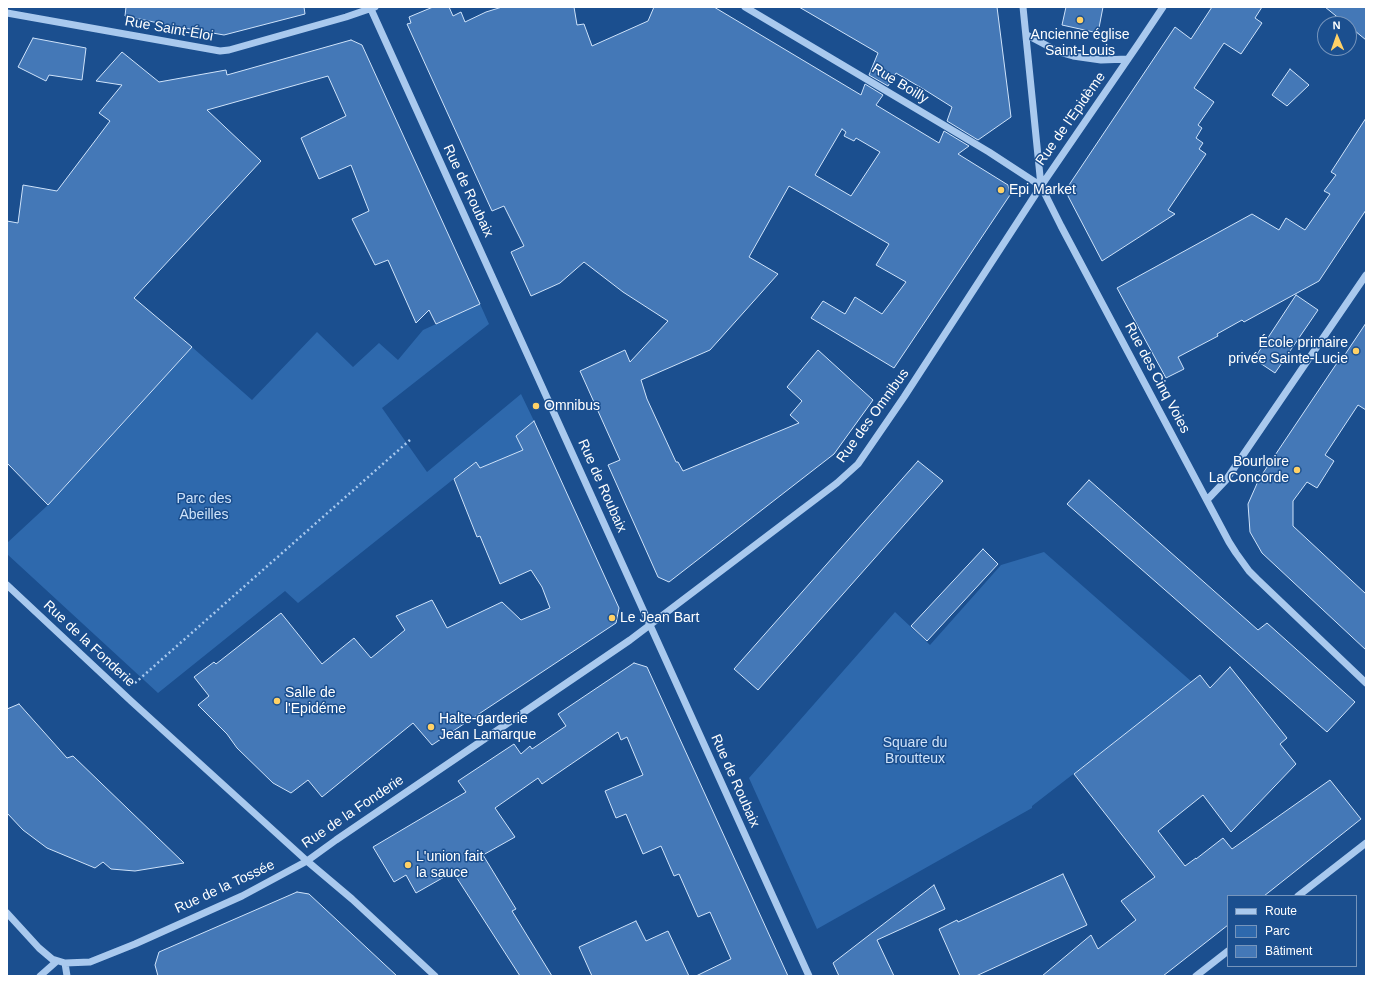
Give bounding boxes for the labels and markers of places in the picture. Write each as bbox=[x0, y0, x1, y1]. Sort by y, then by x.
marker: Ancienne église Saint-Louis bbox=[1075, 15, 1085, 25]
place label: Ancienne église Saint-Louis bbox=[1031, 27, 1129, 60]
place label: Epi Market bbox=[1009, 182, 1076, 198]
marker: Epi Market bbox=[996, 185, 1006, 195]
place label: École primaire privée Sainte-Lucie bbox=[1228, 335, 1348, 368]
marker: École primaire privée Sainte-Lucie bbox=[1351, 346, 1361, 356]
place label: Omnibus bbox=[544, 398, 600, 414]
marker: Omnibus bbox=[531, 401, 541, 411]
place label: Bourloire La Concorde bbox=[1209, 454, 1289, 486]
marker: Bourloire La Concorde bbox=[1292, 465, 1302, 475]
place label: Le Jean Bart bbox=[620, 610, 699, 626]
marker: Le Jean Bart bbox=[607, 613, 617, 623]
place label: Salle de l'Epidéme bbox=[285, 685, 346, 718]
marker: Salle de l'Epidéme bbox=[272, 696, 282, 706]
place label: Halte-garderie Jean Lamarque bbox=[439, 711, 536, 744]
marker: Halte-garderie Jean Lamarque bbox=[426, 722, 436, 732]
place label: L'union fait la sauce bbox=[416, 849, 483, 882]
marker: L'union fait la sauce bbox=[403, 860, 413, 870]

